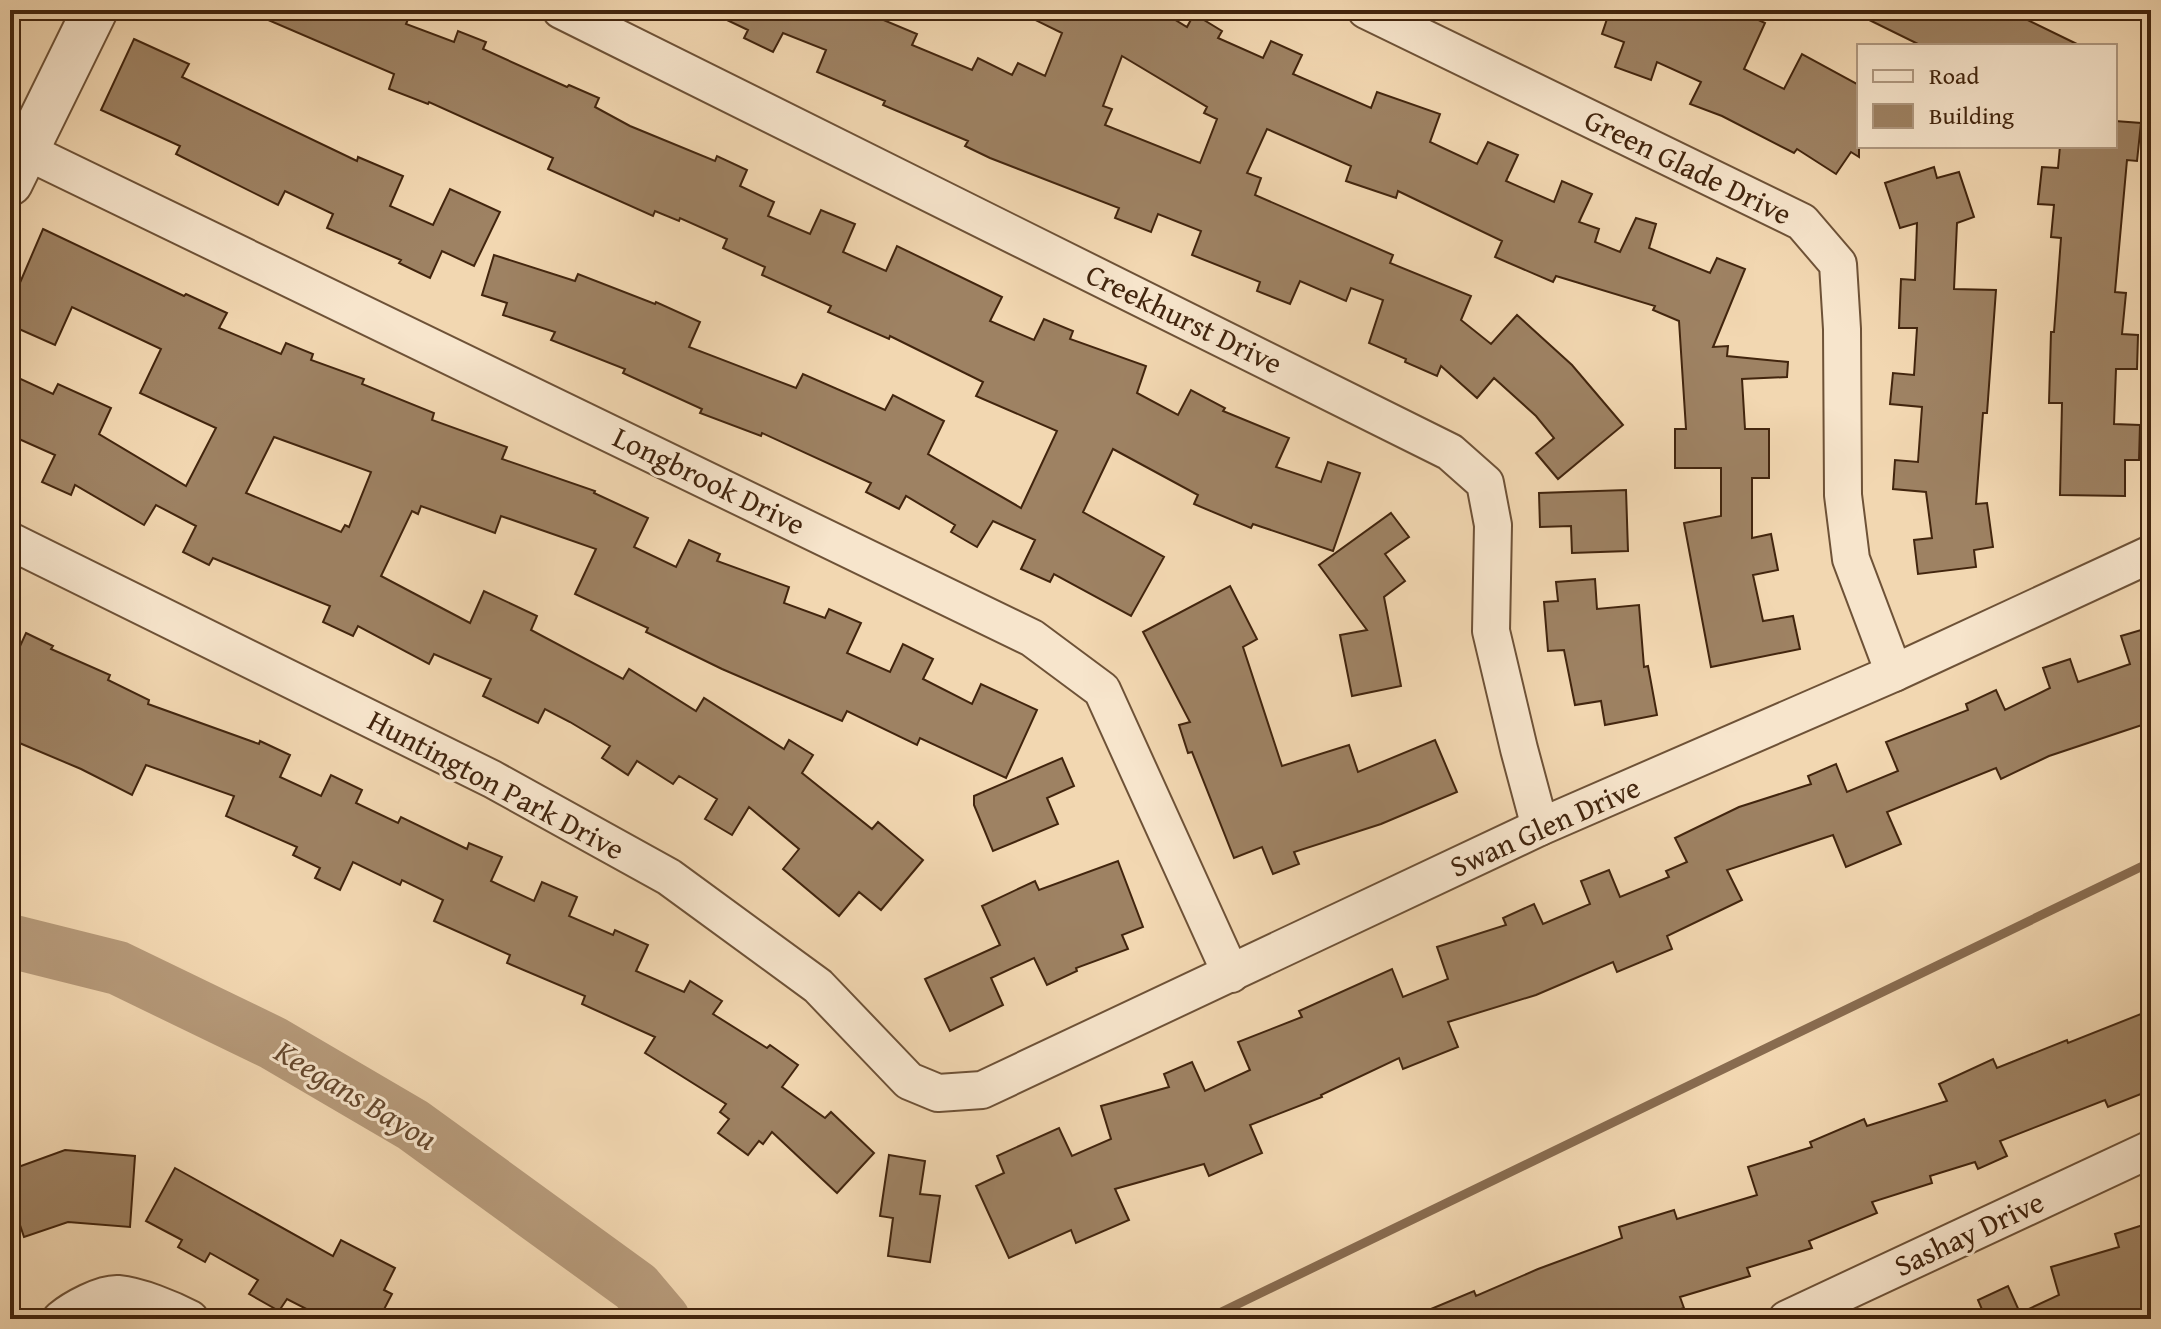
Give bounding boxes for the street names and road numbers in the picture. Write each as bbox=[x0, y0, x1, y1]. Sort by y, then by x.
street label: Green Glade Drive bbox=[1577, 97, 1799, 235]
street label: Creekhurst Drive bbox=[1079, 252, 1290, 385]
street label: Longbrook Drive bbox=[606, 415, 813, 546]
street label: Huntington Park Drive bbox=[360, 698, 633, 870]
street label: Swan Glen Drive bbox=[1442, 764, 1647, 888]
street label: Sashay Drive bbox=[1886, 1179, 2051, 1287]

